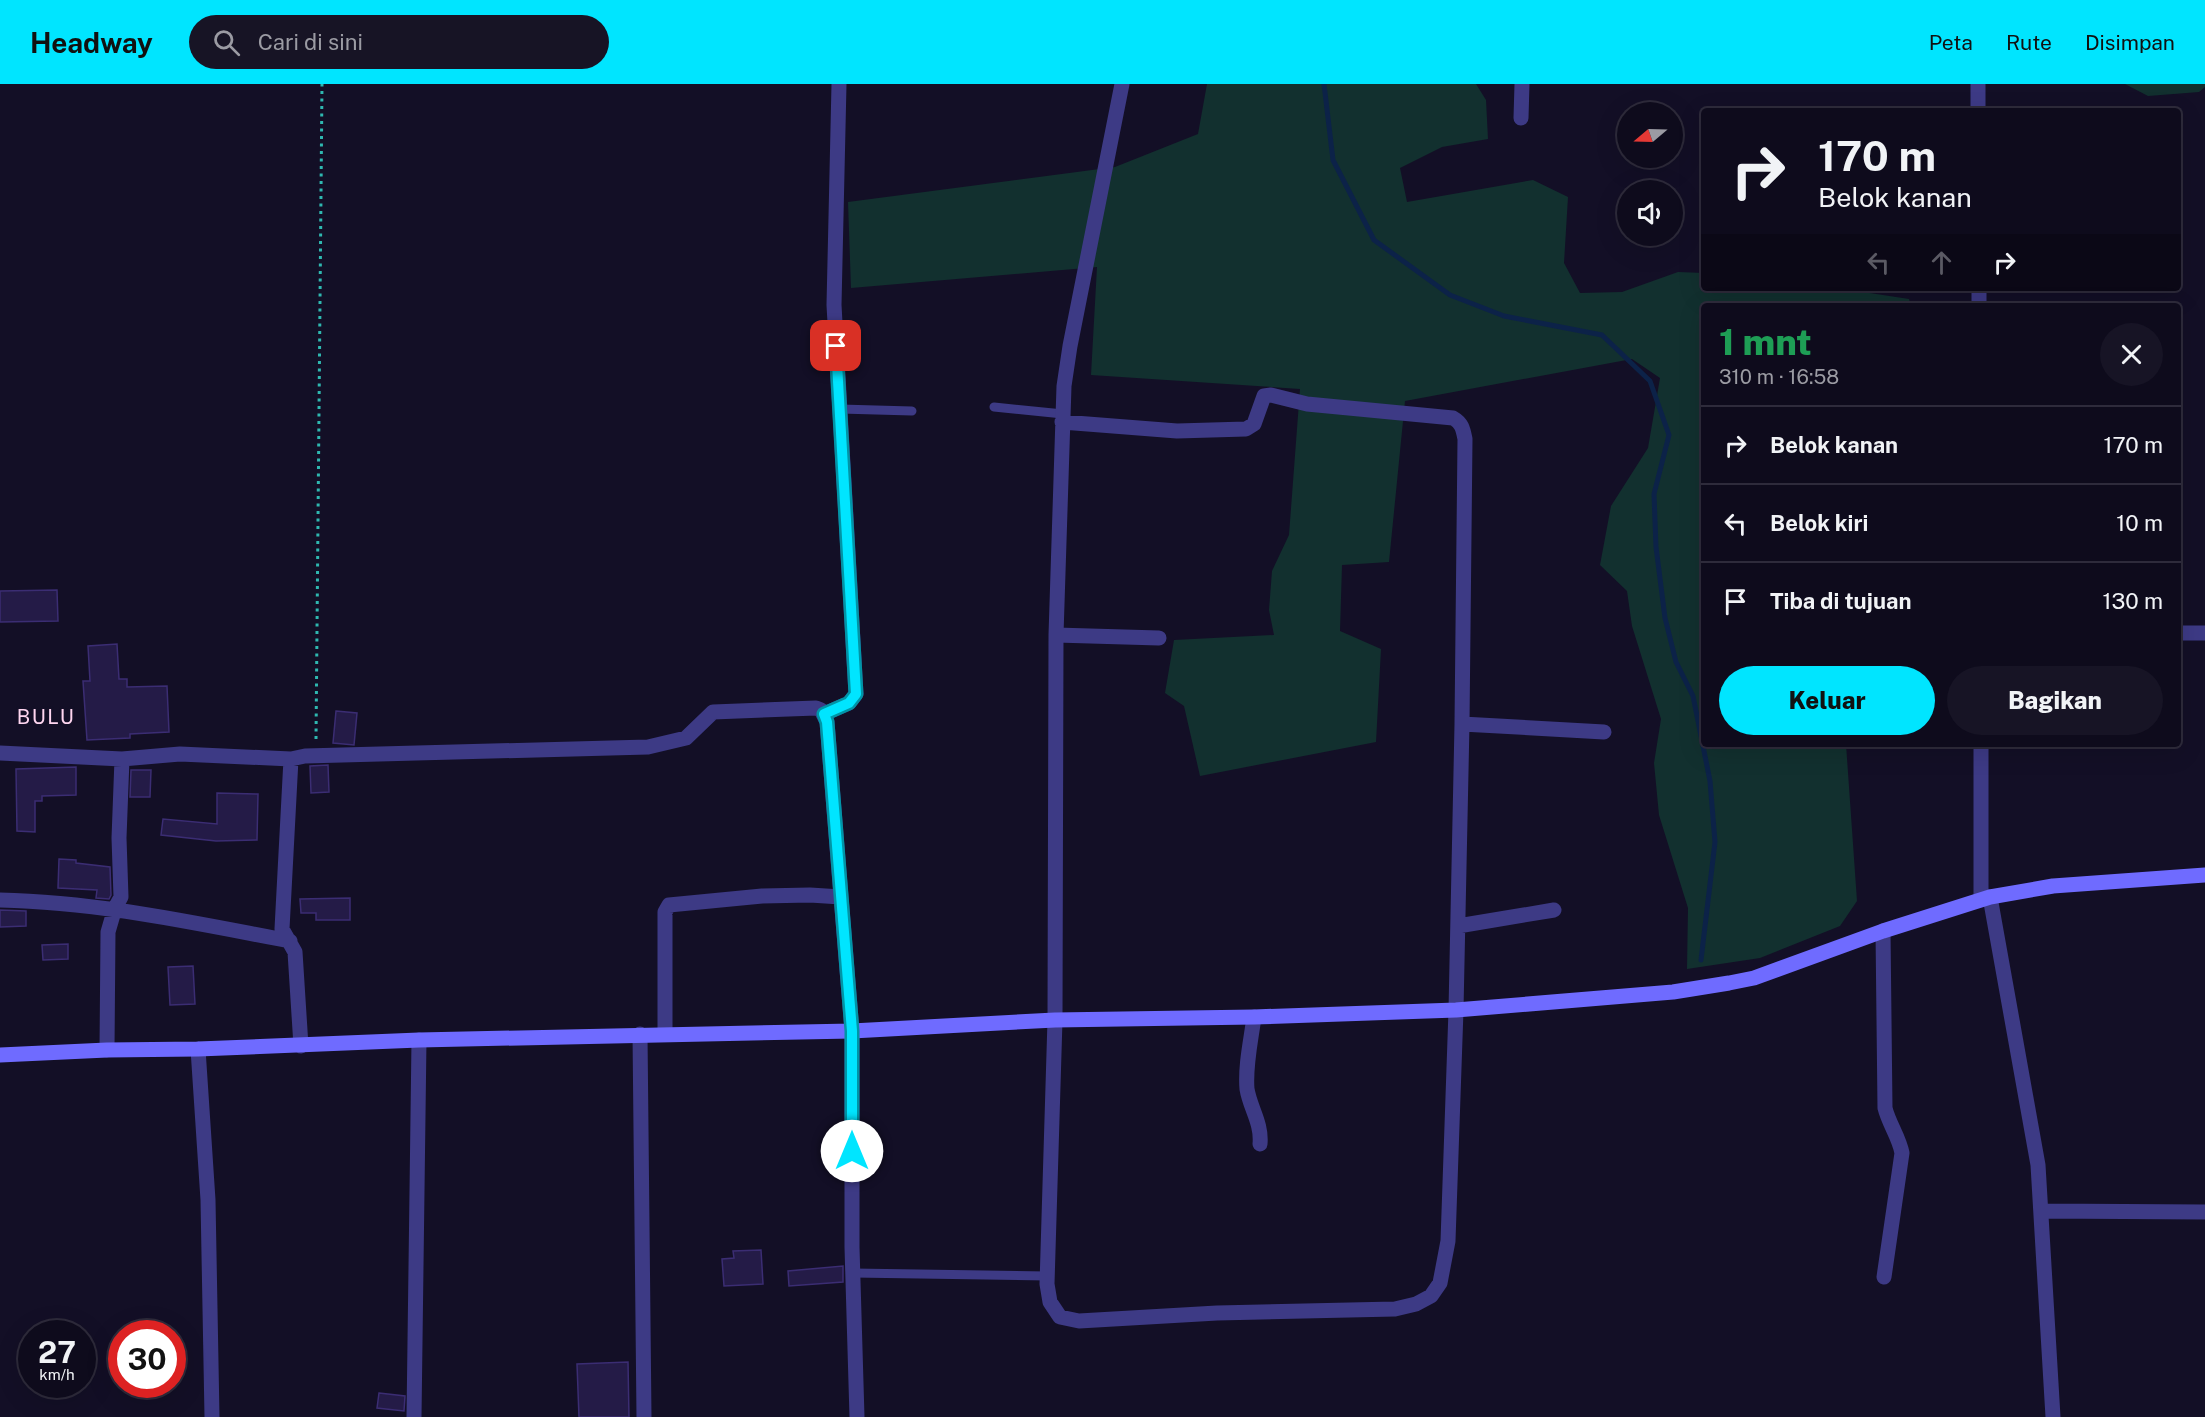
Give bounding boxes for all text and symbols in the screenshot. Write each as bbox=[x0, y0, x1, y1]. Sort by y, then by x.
search box bbox=[189, 15, 609, 69]
text: Headway bbox=[30, 26, 153, 59]
icon: search bbox=[210, 26, 243, 59]
text: Cari di sini bbox=[258, 29, 363, 55]
text: Peta bbox=[1929, 30, 1973, 55]
text: Rute bbox=[2006, 30, 2052, 55]
text: Disimpan bbox=[2085, 30, 2175, 55]
north arrow bbox=[1617, 102, 1683, 168]
map controls bbox=[1617, 102, 1683, 246]
text: 170 m bbox=[1818, 131, 1936, 180]
icon: right bbox=[1719, 132, 1797, 210]
button: sound bbox=[1617, 180, 1683, 246]
text: Belok kanan bbox=[1818, 181, 1972, 213]
icon: left bbox=[1862, 246, 1895, 279]
icon: ahead bbox=[1925, 246, 1958, 279]
icon: right bbox=[1988, 246, 2021, 279]
pin bbox=[810, 320, 861, 371]
text: 1 mnt bbox=[1719, 321, 1812, 363]
button: close bbox=[2100, 323, 2163, 386]
icon: arrive bbox=[819, 329, 852, 362]
text: 310 m · 16:58 bbox=[1719, 365, 1839, 389]
icon: right bbox=[1719, 429, 1752, 462]
text: Belok kanan bbox=[1770, 432, 1898, 458]
text: 170 m bbox=[2103, 432, 2163, 458]
icon: left bbox=[1719, 507, 1752, 540]
text: Belok kiri bbox=[1770, 510, 1868, 536]
text: 10 m bbox=[2116, 510, 2163, 536]
icon: arrive bbox=[1719, 585, 1752, 618]
text: Tiba di tujuan bbox=[1770, 588, 1911, 614]
text: 130 m bbox=[2102, 588, 2163, 614]
button: Keluar bbox=[1719, 666, 1935, 735]
button: Bagikan bbox=[1947, 666, 2163, 735]
district label: BULU bbox=[17, 705, 75, 729]
position arrow bbox=[820, 1119, 884, 1183]
speed limit sign: 30 bbox=[108, 1320, 186, 1398]
text: 27 bbox=[38, 1334, 76, 1370]
text: km/h bbox=[39, 1366, 75, 1383]

